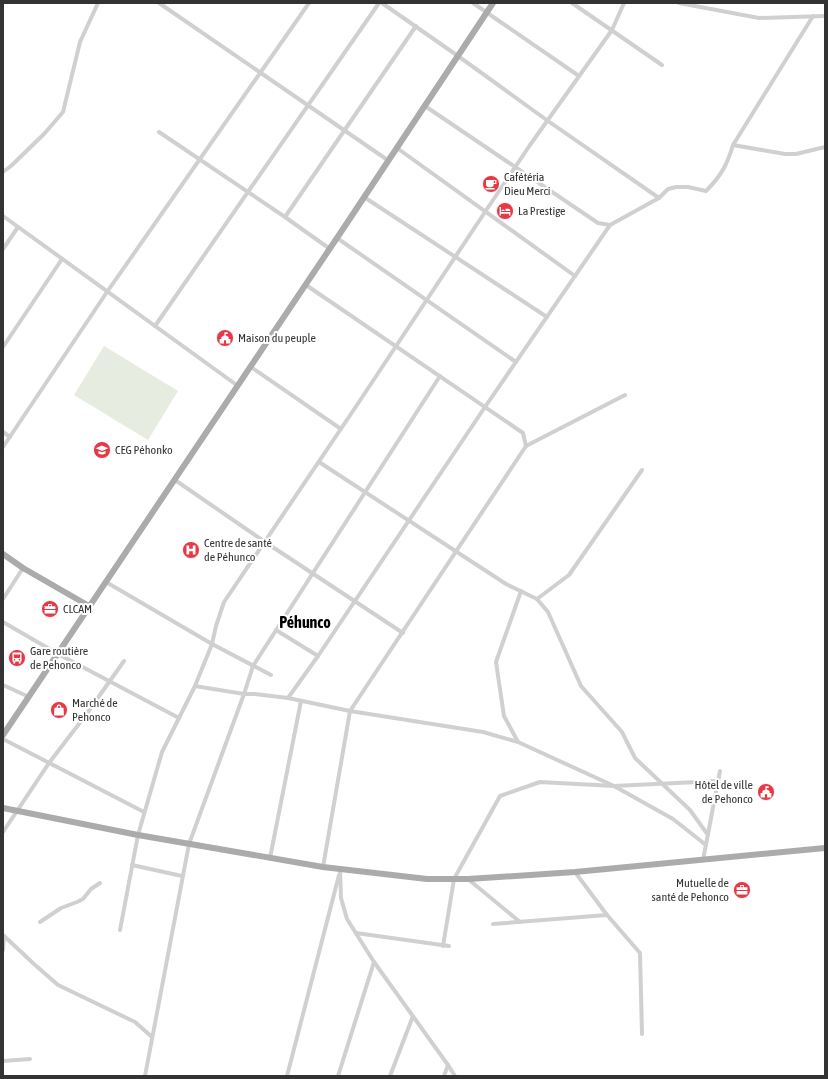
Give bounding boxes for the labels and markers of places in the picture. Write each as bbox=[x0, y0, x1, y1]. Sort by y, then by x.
place label: Cafétéria Dieu Merci bbox=[504, 170, 551, 198]
cafe icon: Cafétéria Dieu Merci bbox=[481, 174, 501, 194]
hotel icon: La Prestige bbox=[495, 201, 515, 221]
place label: La Prestige bbox=[518, 204, 566, 218]
public building icon: Maison du peuple bbox=[215, 328, 235, 348]
place label: Maison du peuple bbox=[238, 331, 316, 345]
school or university icon: CEG Péhonko bbox=[92, 440, 112, 460]
place label: CEG Péhonko bbox=[115, 443, 173, 457]
place label: Centre de santé de Péhunco bbox=[204, 536, 272, 564]
hospital icon: Centre de santé de Péhunco bbox=[181, 540, 201, 560]
office icon: CLCAM bbox=[40, 599, 60, 619]
place label: CLCAM bbox=[63, 602, 92, 616]
place label: Gare routière de Pehonco bbox=[30, 644, 88, 672]
bus stop icon: Gare routière de Pehonco bbox=[7, 648, 27, 668]
place label: Marché de Pehonco bbox=[72, 696, 118, 724]
shop icon: Marché de Pehonco bbox=[49, 700, 69, 720]
place label: Hôtel de ville de Pehonco bbox=[695, 778, 753, 806]
public building icon: Hôtel de ville de Pehonco bbox=[756, 782, 776, 802]
place label: Mutuelle de santé de Pehonco bbox=[652, 876, 729, 904]
office icon: Mutuelle de santé de Pehonco bbox=[732, 880, 752, 900]

